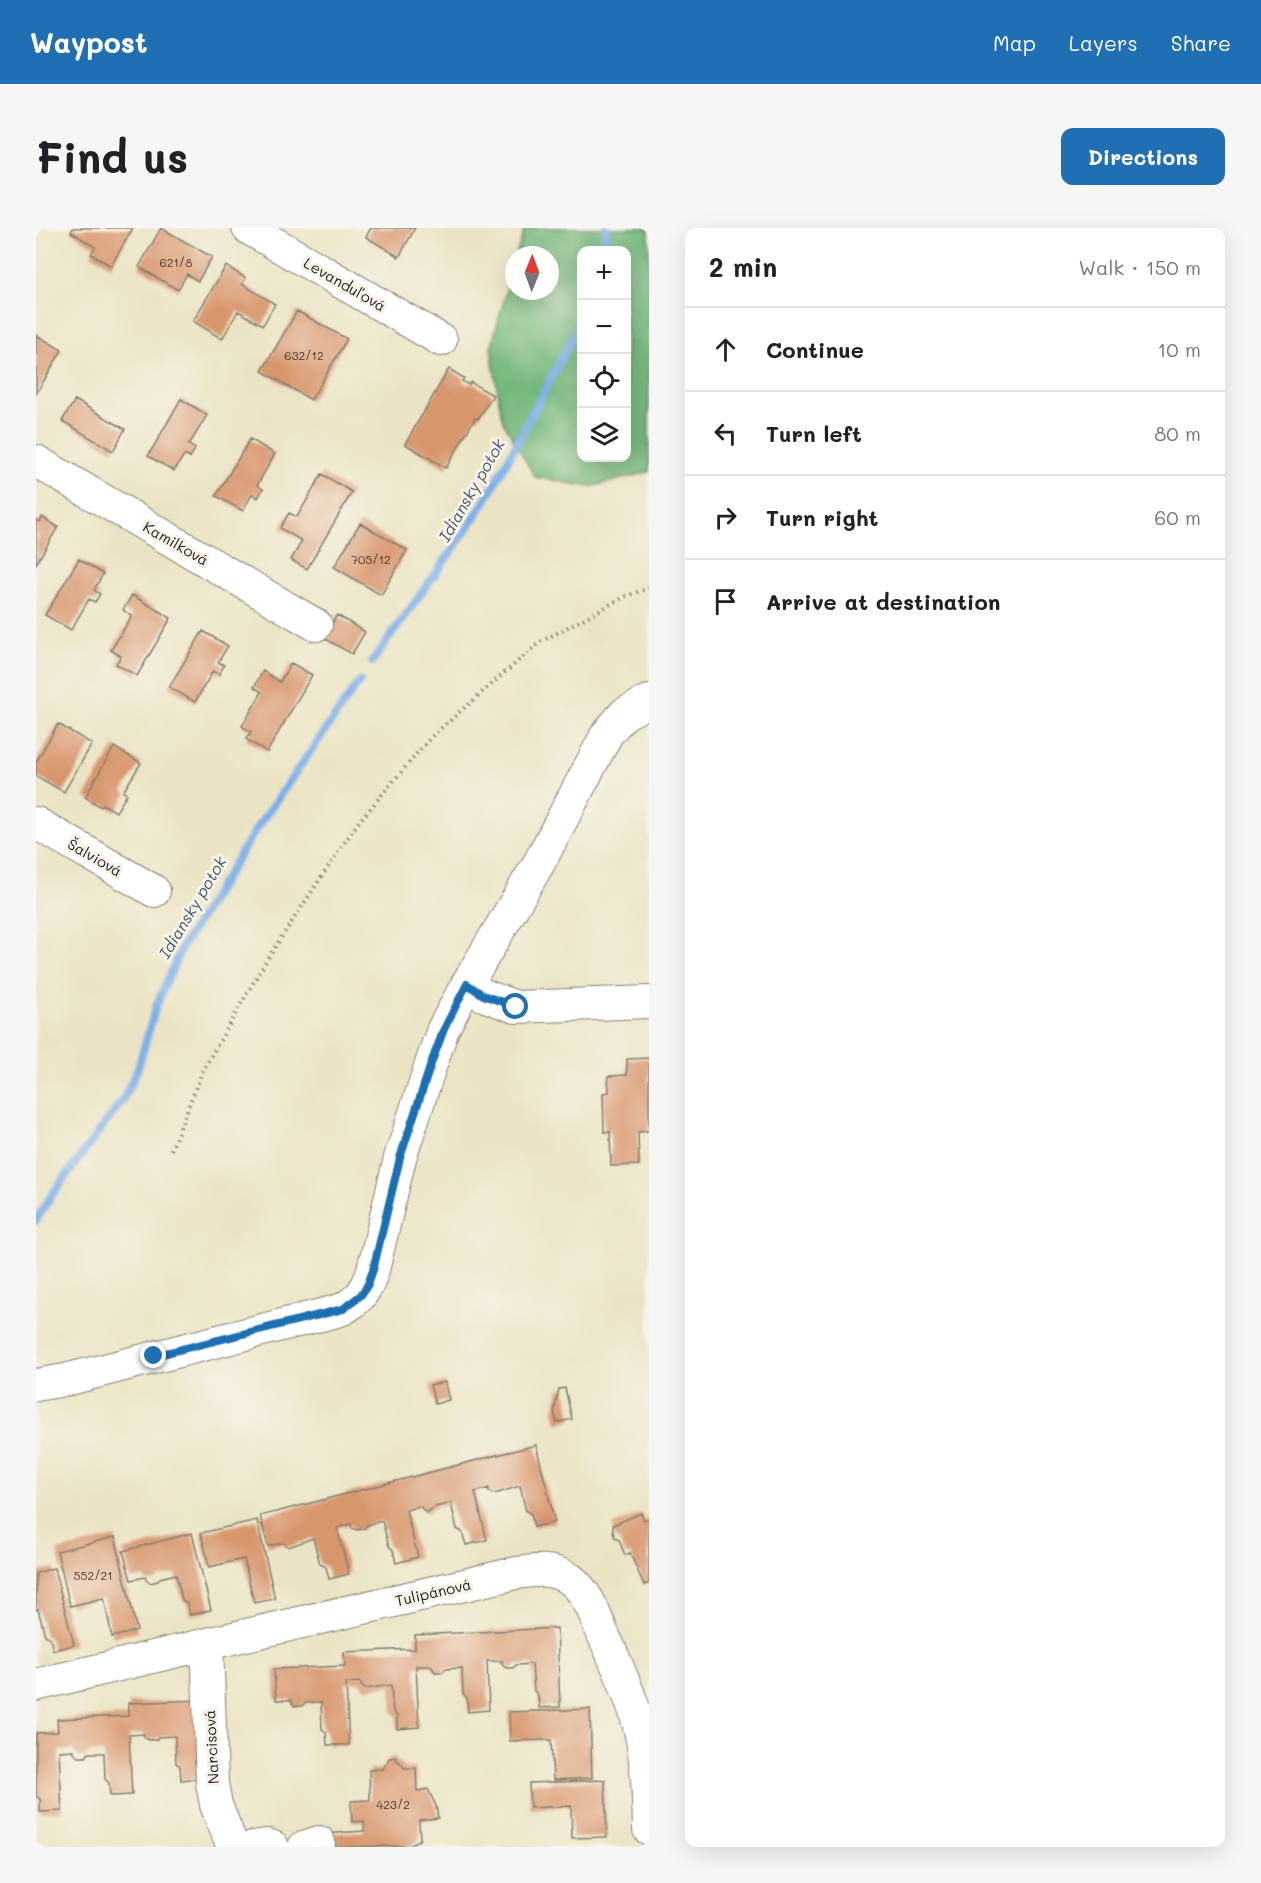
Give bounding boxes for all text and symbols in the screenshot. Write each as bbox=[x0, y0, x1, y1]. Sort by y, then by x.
text: Waypost bbox=[30, 24, 147, 60]
text: Map bbox=[993, 29, 1036, 56]
text: Layers bbox=[1069, 29, 1138, 56]
text: Share bbox=[1171, 29, 1231, 56]
button: Directions bbox=[1061, 128, 1225, 185]
text: Find us bbox=[36, 129, 188, 184]
north arrow bbox=[505, 246, 559, 300]
map controls bbox=[577, 246, 631, 462]
button: + bbox=[577, 246, 631, 300]
text: 2 min bbox=[709, 250, 777, 284]
street label: Levanduľová bbox=[300, 252, 390, 316]
house number: 621/8 bbox=[160, 254, 192, 270]
text: Walk · 150 m bbox=[1079, 254, 1201, 280]
button: − bbox=[577, 300, 631, 354]
icon: ahead bbox=[709, 333, 742, 366]
text: Continue bbox=[766, 335, 864, 364]
text: 10 m bbox=[1157, 336, 1201, 362]
house number: 632/12 bbox=[284, 347, 324, 363]
button: locate bbox=[577, 354, 631, 408]
button: layers bbox=[577, 408, 631, 462]
icon: left bbox=[709, 417, 742, 450]
text: Turn left bbox=[766, 419, 862, 448]
text: 80 m bbox=[1154, 420, 1201, 446]
water label: Idiansky potok bbox=[433, 435, 509, 545]
icon: right bbox=[709, 501, 742, 534]
text: Turn right bbox=[766, 503, 878, 532]
text: 60 m bbox=[1154, 504, 1201, 530]
street label: Kamilková bbox=[140, 516, 212, 570]
house number: 705/12 bbox=[351, 551, 391, 567]
icon: arrive bbox=[709, 585, 742, 618]
text: Arrive at destination bbox=[766, 587, 1001, 616]
street label: Šalviová bbox=[64, 833, 126, 881]
water label: Idiansky potok bbox=[153, 852, 231, 962]
route start bbox=[502, 993, 528, 1019]
route end bbox=[140, 1342, 166, 1368]
house number: 552/21 bbox=[73, 1567, 113, 1583]
street label: Tulipánová bbox=[393, 1574, 473, 1610]
street label: Narcisová bbox=[199, 1709, 223, 1785]
house number: 423/2 bbox=[376, 1796, 410, 1812]

